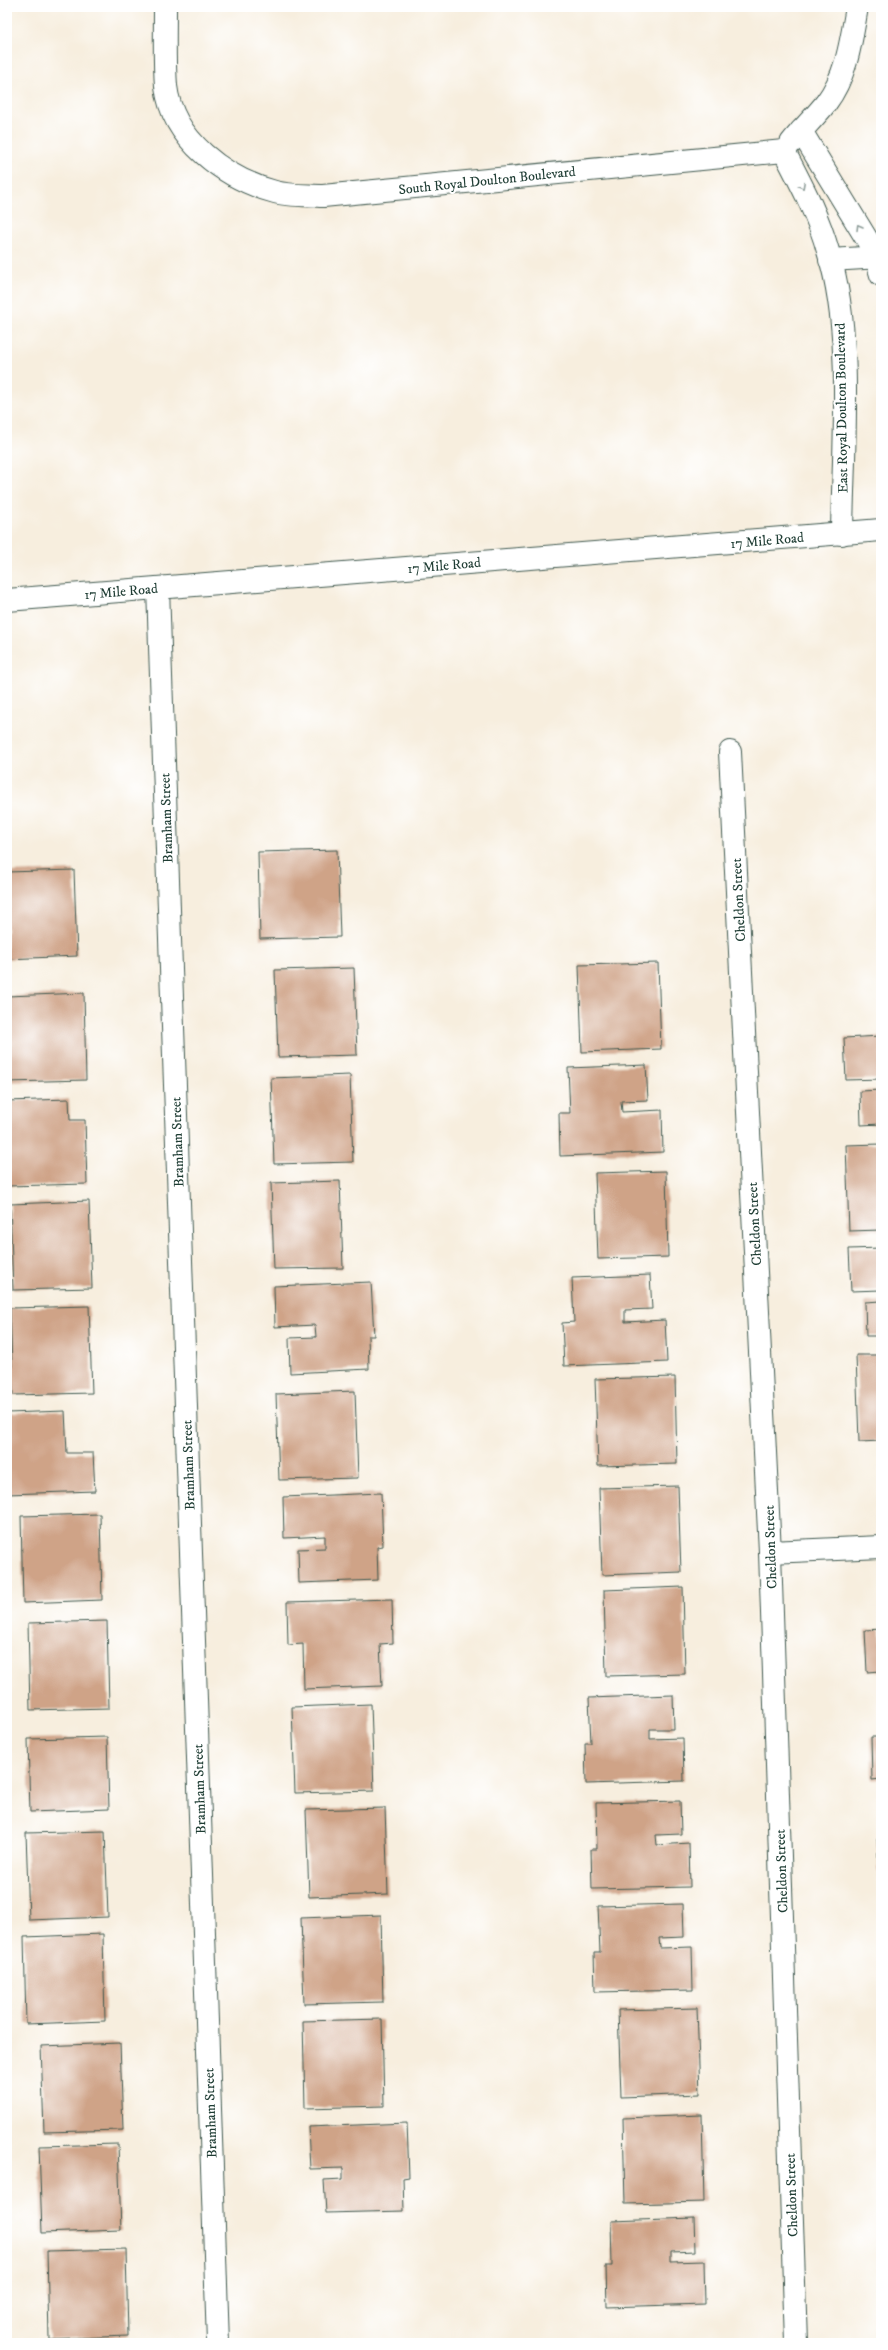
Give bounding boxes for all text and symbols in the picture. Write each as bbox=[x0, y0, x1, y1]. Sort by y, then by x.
street label: South Royal Doulton Boulevard bbox=[398, 163, 577, 199]
one-way arrow bbox=[798, 182, 805, 189]
one-way arrow bbox=[857, 224, 864, 231]
street label: East Royal Doulton Boulevard bbox=[832, 323, 852, 493]
street label: 17 Mile Road bbox=[730, 529, 805, 553]
street label: 17 Mile Road bbox=[407, 554, 482, 578]
street label: 17 Mile Road bbox=[84, 580, 159, 604]
street label: Bramham Street bbox=[156, 772, 178, 863]
street label: Cheldon Street bbox=[728, 857, 750, 942]
street label: Bramham Street bbox=[167, 1096, 189, 1187]
street label: Cheldon Street bbox=[744, 1181, 766, 1266]
street label: Bramham Street bbox=[178, 1419, 200, 1510]
street label: Cheldon Street bbox=[761, 1504, 781, 1589]
street label: Bramham Street bbox=[189, 1743, 211, 1834]
street label: Cheldon Street bbox=[772, 1828, 792, 1913]
street label: Bramham Street bbox=[200, 2067, 222, 2158]
street label: Cheldon Street bbox=[782, 2152, 802, 2237]

